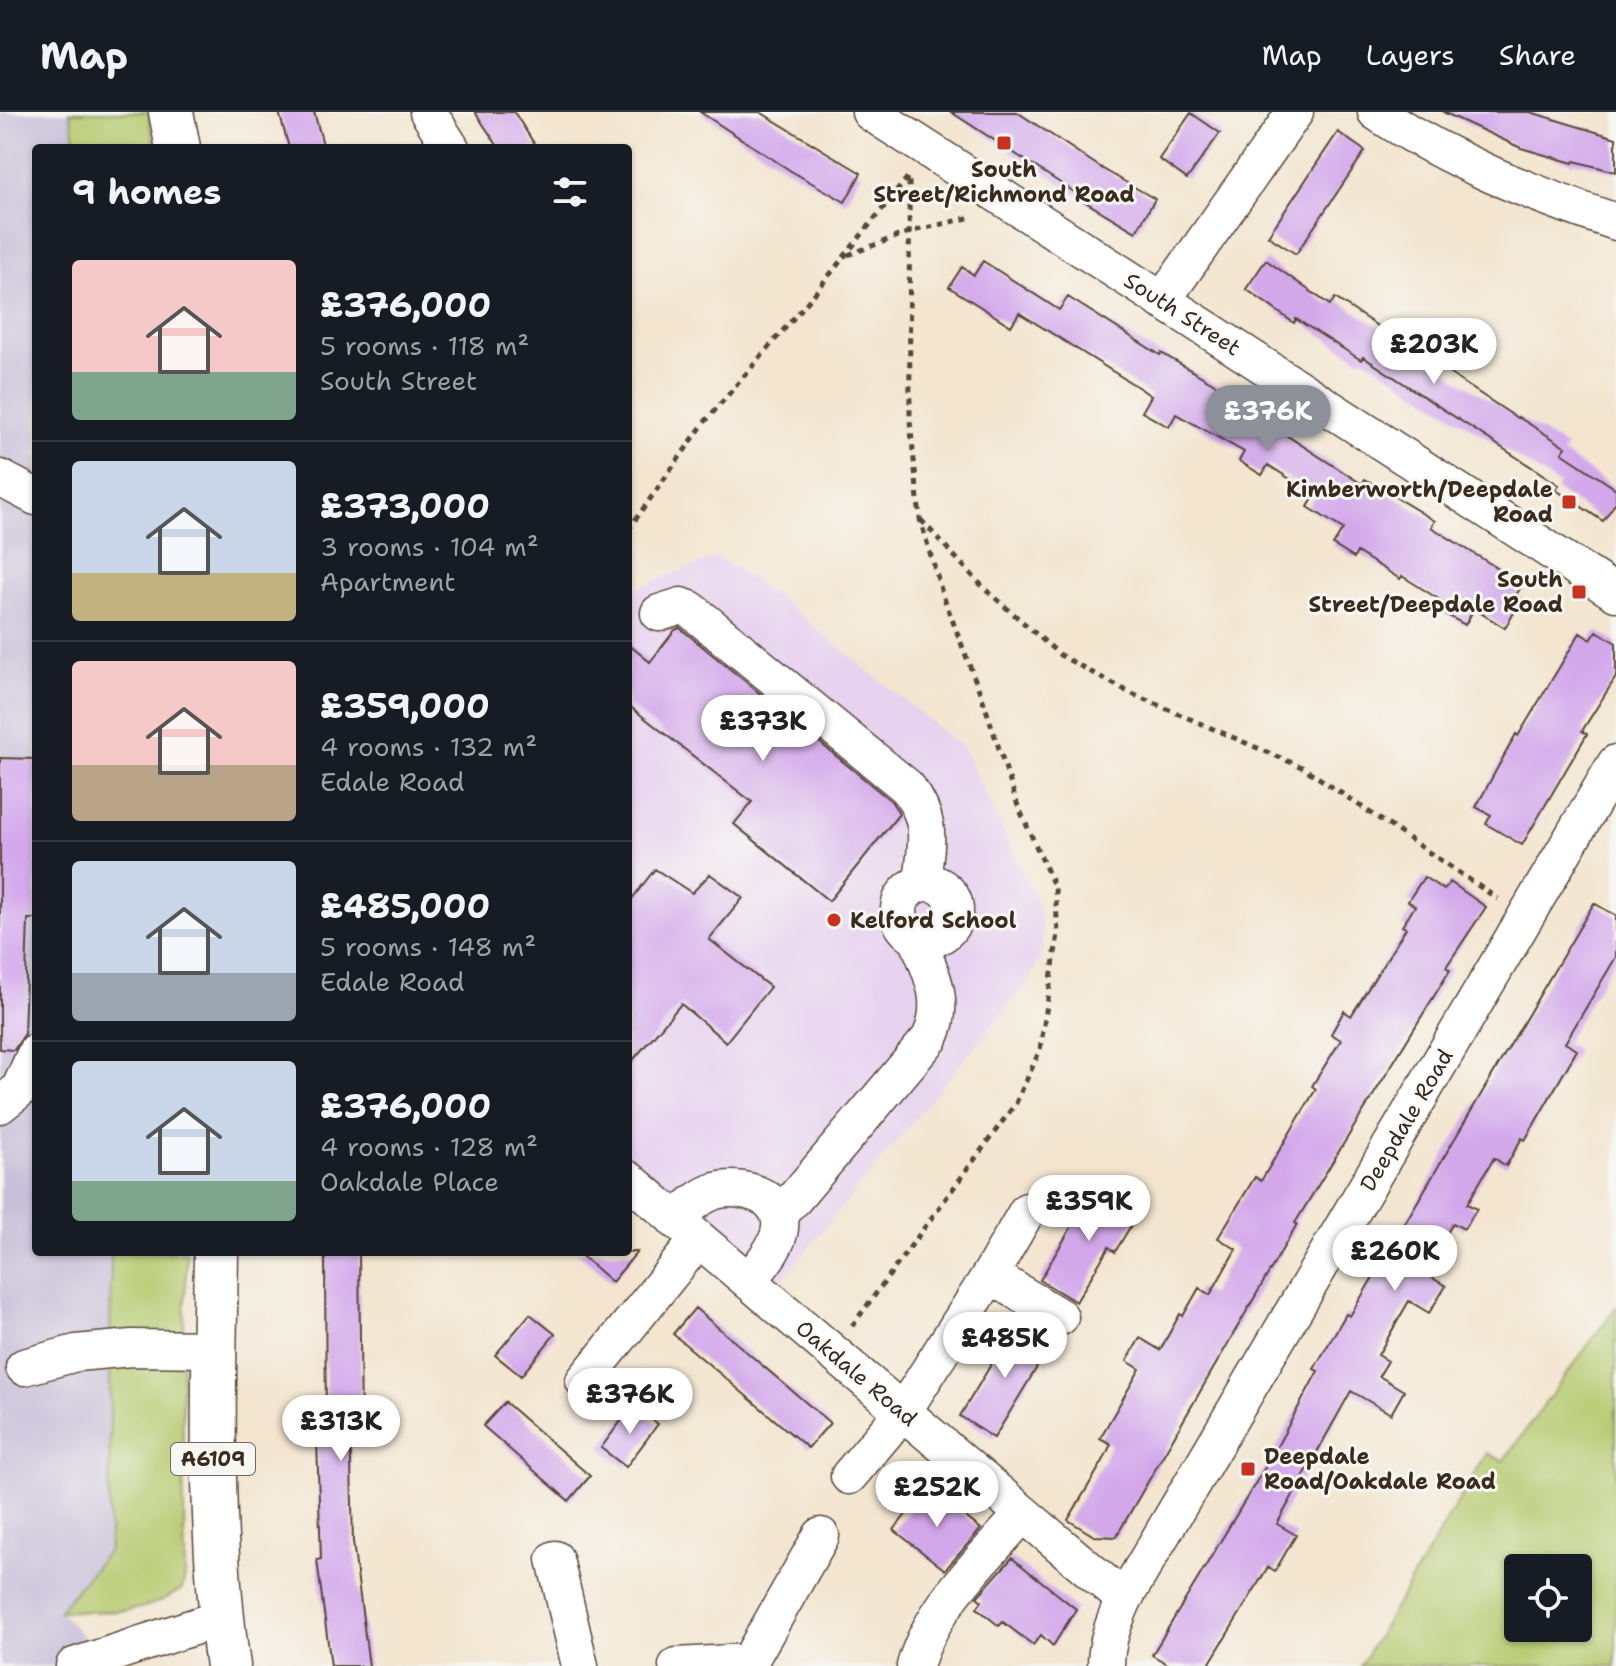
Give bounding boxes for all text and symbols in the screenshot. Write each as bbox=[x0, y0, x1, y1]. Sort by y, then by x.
text: Map bbox=[40, 30, 128, 81]
text: Map bbox=[1262, 36, 1322, 74]
text: Layers bbox=[1366, 36, 1455, 74]
text: Share bbox=[1499, 36, 1576, 74]
marker: South Street/Richmond Road bbox=[995, 134, 1013, 152]
place label: South Street/Richmond Road bbox=[873, 155, 1135, 209]
text: 9 homes bbox=[72, 169, 221, 215]
icon: filters bbox=[548, 170, 592, 214]
street label: South Street bbox=[1119, 265, 1246, 362]
text: £376,000 bbox=[320, 282, 491, 328]
icon: home bbox=[136, 292, 232, 388]
pin: £203K bbox=[1378, 318, 1490, 386]
text: £203K bbox=[1390, 326, 1478, 361]
text: 5 rooms · 118 m² bbox=[320, 328, 529, 363]
text: South Street bbox=[320, 363, 477, 398]
pin: £376K bbox=[1212, 385, 1324, 453]
text: £376K bbox=[1224, 393, 1312, 428]
place label: Kimberworth/Deepdale Road bbox=[1286, 475, 1553, 529]
text: £373,000 bbox=[320, 483, 490, 529]
icon: home bbox=[136, 493, 232, 589]
marker: Kimberworth/Deepdale Road bbox=[1560, 493, 1578, 511]
text: 3 rooms · 104 m² bbox=[320, 529, 539, 564]
text: Apartment bbox=[320, 564, 456, 599]
place label: South Street/Deepdale Road bbox=[1308, 565, 1563, 619]
marker: South Street/Deepdale Road bbox=[1570, 583, 1588, 601]
text: £359,000 bbox=[320, 683, 490, 729]
icon: home bbox=[136, 693, 232, 789]
pin: £373K bbox=[707, 695, 819, 763]
text: £373K bbox=[719, 703, 807, 738]
text: 4 rooms · 132 m² bbox=[320, 729, 537, 764]
text: Edale Road bbox=[320, 764, 464, 799]
text: £485,000 bbox=[320, 883, 490, 929]
icon: home bbox=[136, 893, 232, 989]
place label: Kelford School bbox=[850, 906, 1017, 935]
marker: Kelford School bbox=[825, 911, 843, 929]
text: 5 rooms · 148 m² bbox=[320, 929, 536, 964]
text: Edale Road bbox=[320, 964, 464, 999]
street label: Deepdale Road bbox=[1353, 1043, 1459, 1196]
text: £376,000 bbox=[320, 1083, 491, 1129]
icon: home bbox=[136, 1093, 232, 1189]
text: 4 rooms · 128 m² bbox=[320, 1129, 538, 1164]
text: Oakdale Place bbox=[320, 1164, 499, 1199]
pin: £359K bbox=[1033, 1175, 1145, 1243]
text: £359K bbox=[1045, 1183, 1133, 1218]
pin: £260K bbox=[1339, 1225, 1451, 1293]
text: £260K bbox=[1350, 1233, 1440, 1268]
pin: £485K bbox=[949, 1312, 1061, 1380]
street label: Oakdale Road bbox=[790, 1313, 924, 1433]
text: £485K bbox=[961, 1320, 1049, 1355]
pin: £376K bbox=[574, 1368, 686, 1436]
text: £376K bbox=[586, 1376, 674, 1411]
pin: £313K bbox=[285, 1395, 397, 1463]
text: £313K bbox=[300, 1403, 382, 1438]
place label: Deepdale Road/Oakdale Road bbox=[1264, 1442, 1496, 1496]
road number: A6109 bbox=[171, 1443, 255, 1475]
marker: Deepdale Road/Oakdale Road bbox=[1239, 1460, 1257, 1478]
pin: £252K bbox=[881, 1461, 993, 1529]
text: £252K bbox=[894, 1469, 980, 1504]
map controls bbox=[1504, 1554, 1592, 1642]
button: locate bbox=[1504, 1554, 1592, 1642]

